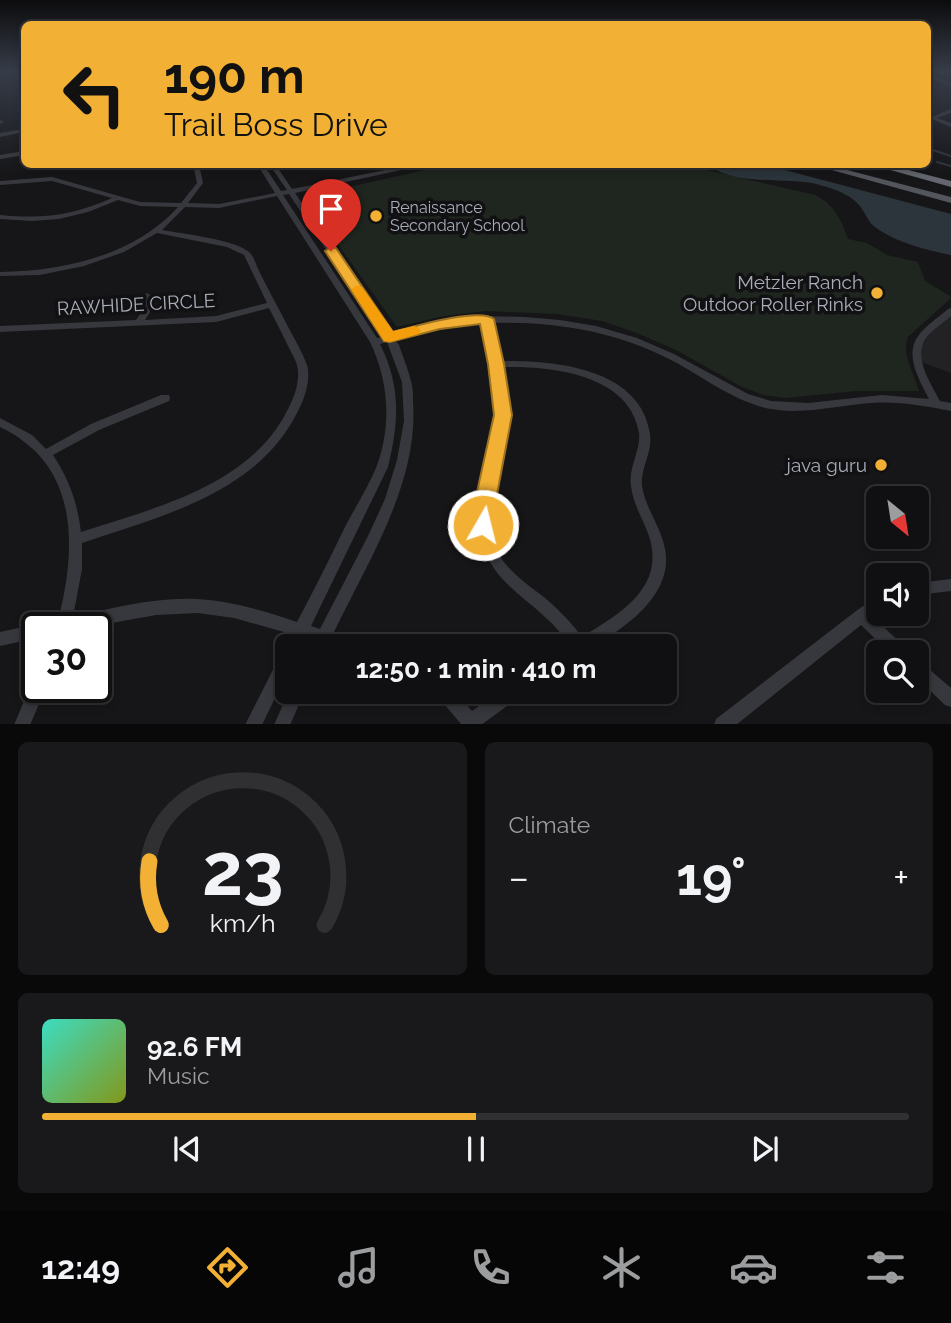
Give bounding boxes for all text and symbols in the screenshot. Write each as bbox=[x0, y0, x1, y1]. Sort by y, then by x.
text: 190 m bbox=[164, 47, 305, 104]
icon: left bbox=[49, 49, 140, 140]
text: Trail Boss Drive bbox=[164, 106, 388, 143]
pin bbox=[301, 179, 361, 251]
icon: arrive bbox=[312, 190, 350, 228]
place label: Renaissance Secondary School bbox=[390, 198, 525, 235]
marker: Renaissance Secondary School bbox=[368, 208, 384, 224]
place label: Metzler Ranch Outdoor Roller Rinks bbox=[683, 271, 863, 315]
marker: Metzler Ranch Outdoor Roller Rinks bbox=[869, 285, 885, 301]
street label: RAWHIDE CIRCLE bbox=[56, 289, 216, 319]
place label: java guru bbox=[784, 454, 867, 476]
marker: java guru bbox=[873, 457, 889, 473]
north arrow bbox=[866, 486, 929, 550]
map controls bbox=[866, 486, 929, 703]
position arrow bbox=[446, 488, 520, 562]
button: sound bbox=[866, 563, 929, 626]
speed limit sign: 30 bbox=[21, 612, 112, 703]
button: search bbox=[866, 640, 929, 703]
text: 12:50 · 1 min · 410 m bbox=[356, 654, 596, 684]
text: Climate bbox=[509, 811, 590, 838]
text: 23 bbox=[201, 827, 283, 912]
text: 19° bbox=[676, 846, 746, 907]
text: − bbox=[509, 855, 529, 900]
text: + bbox=[893, 855, 909, 900]
text: km/h bbox=[209, 907, 275, 937]
text: 92.6 FM bbox=[147, 1032, 242, 1062]
text: Music bbox=[147, 1062, 210, 1089]
icon: previous bbox=[168, 1130, 206, 1168]
icon: pause bbox=[457, 1130, 495, 1168]
icon: next bbox=[746, 1130, 784, 1168]
icon: directions bbox=[203, 1243, 252, 1292]
icon: music bbox=[334, 1243, 383, 1292]
icon: phone bbox=[466, 1243, 515, 1292]
icon: climate bbox=[597, 1243, 646, 1292]
icon: car bbox=[729, 1243, 778, 1292]
icon: filters bbox=[861, 1243, 910, 1292]
text: 12:49 bbox=[41, 1249, 120, 1286]

